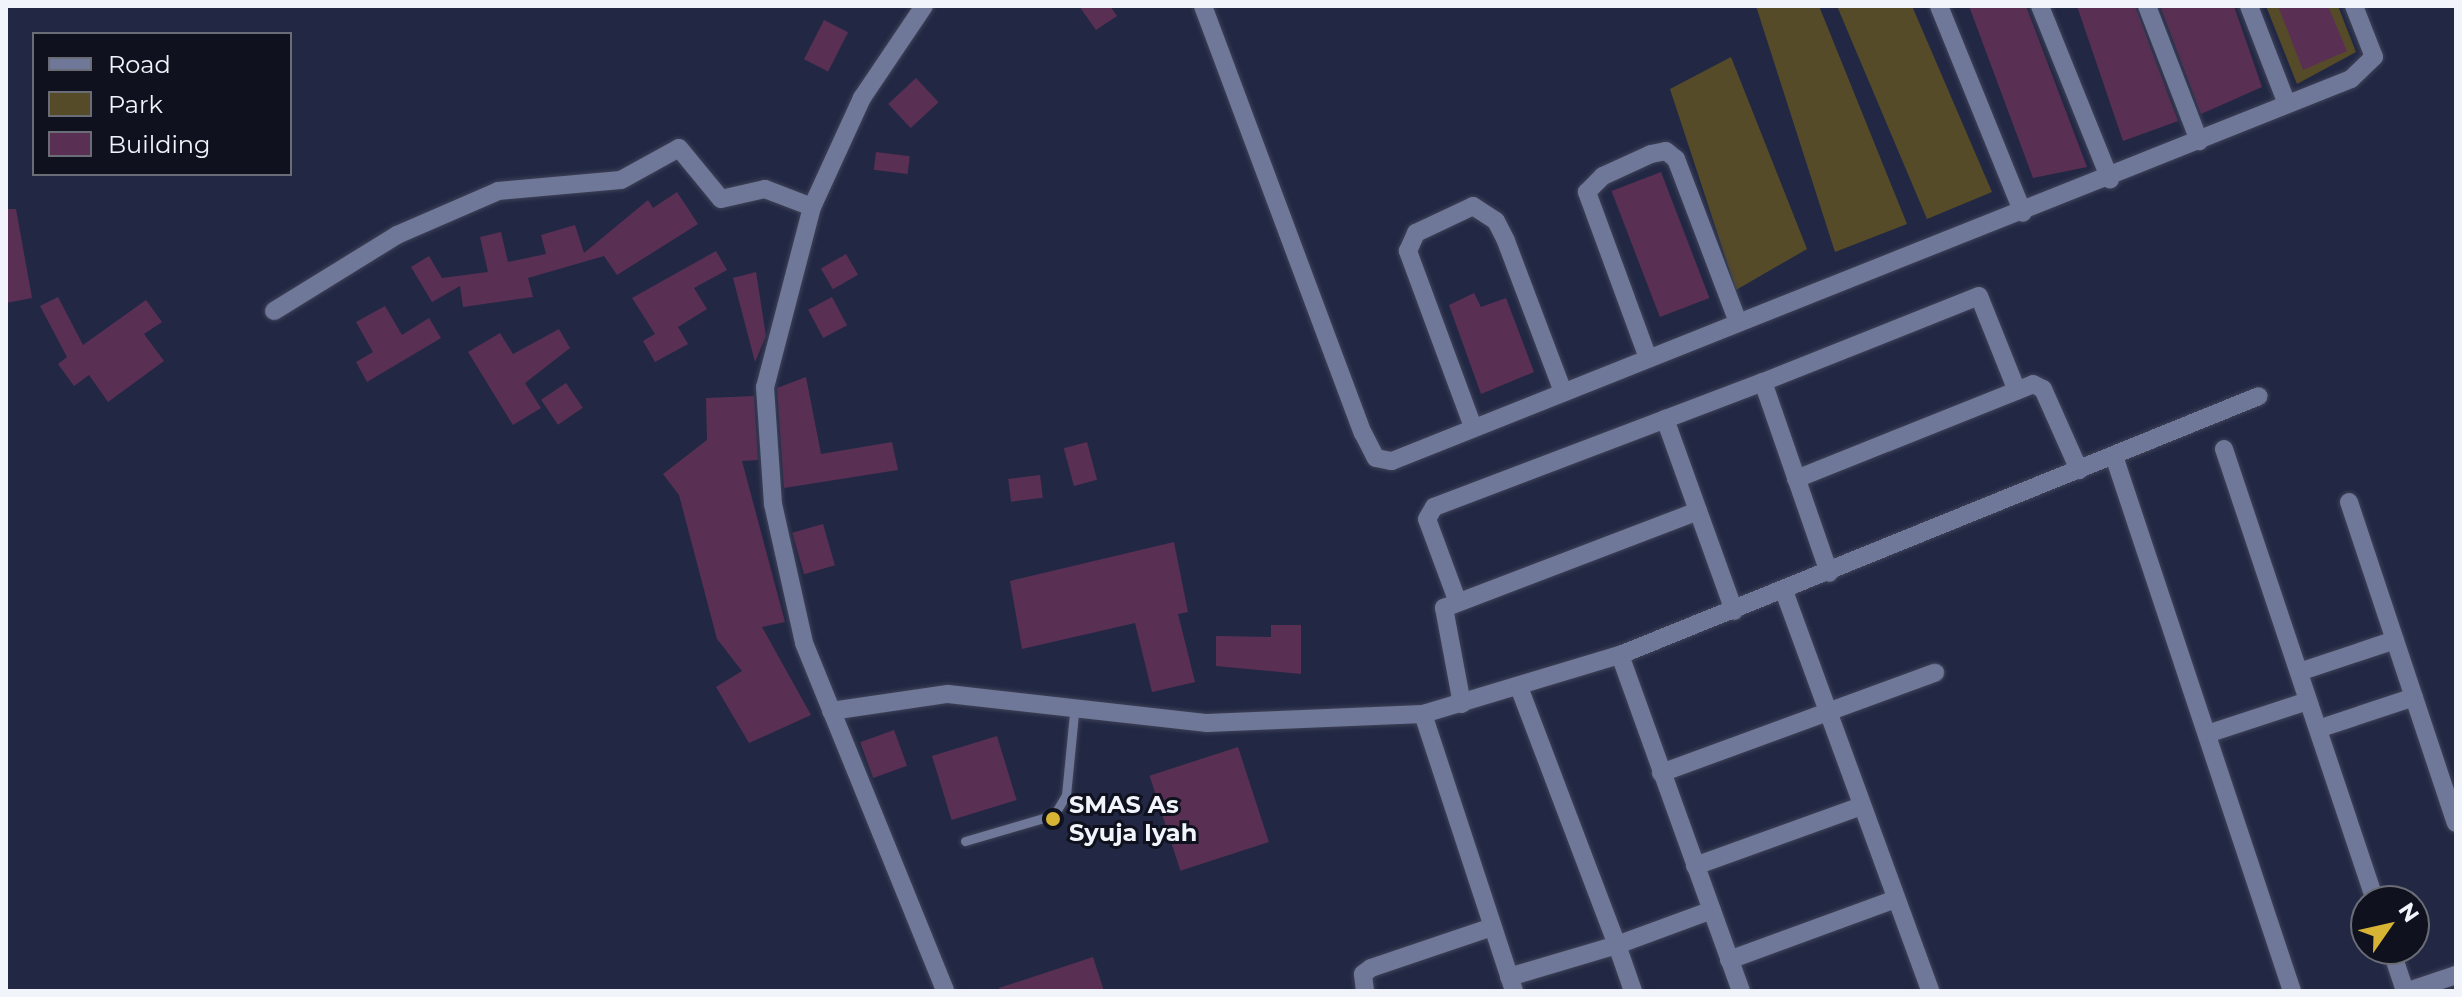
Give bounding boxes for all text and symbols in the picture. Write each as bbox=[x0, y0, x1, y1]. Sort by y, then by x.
legend bbox=[32, 32, 292, 176]
text: Road bbox=[108, 50, 171, 79]
text: Park bbox=[108, 90, 163, 119]
text: Building bbox=[108, 130, 211, 159]
place label: SMAS As Syuja Iyah bbox=[1069, 791, 1197, 847]
marker: SMAS As Syuja Iyah bbox=[1044, 810, 1062, 828]
north arrow bbox=[2350, 885, 2430, 965]
text: N bbox=[2392, 897, 2425, 927]

